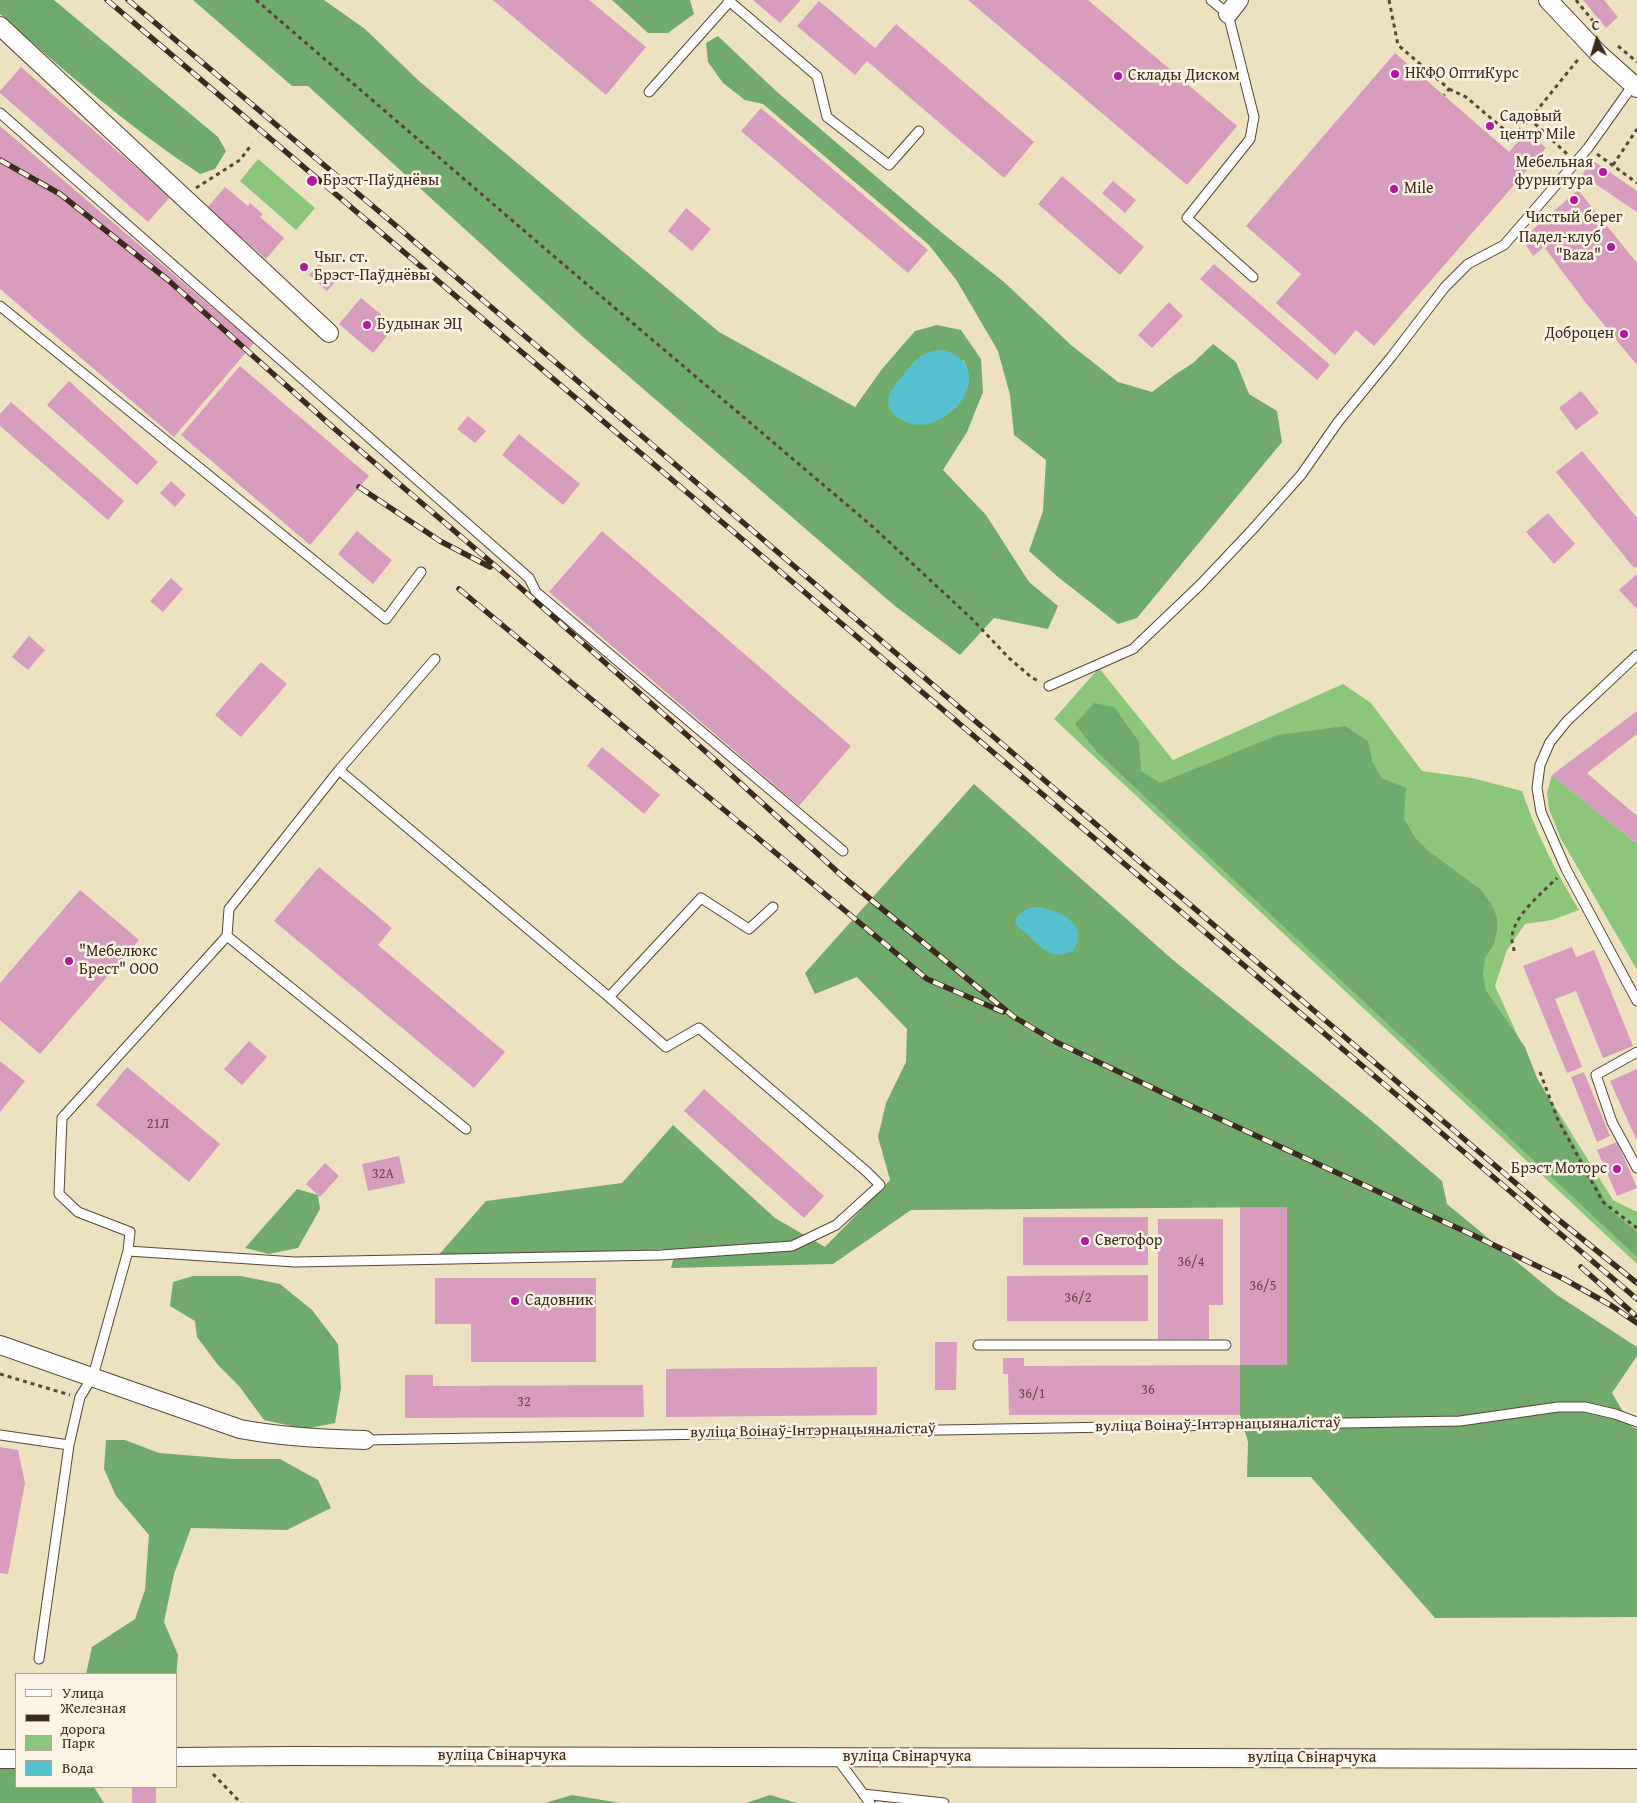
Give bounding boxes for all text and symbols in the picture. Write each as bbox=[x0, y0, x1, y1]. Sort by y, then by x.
north arrow bbox=[1572, 15, 1622, 65]
text: С bbox=[1591, 15, 1601, 35]
place label: НКФО ОптиКурс bbox=[1405, 64, 1519, 84]
place label: Склады Диском bbox=[1128, 66, 1240, 86]
marker: НКФО ОптиКурс bbox=[1389, 68, 1401, 80]
marker: Склады Диском bbox=[1112, 70, 1124, 82]
place label: Садовый центр Mile bbox=[1500, 107, 1575, 145]
marker: Садовый центр Mile bbox=[1484, 120, 1496, 132]
place label: Мебельная фурнитура bbox=[1515, 153, 1593, 191]
marker: Мебельная фурнитура bbox=[1597, 166, 1609, 178]
place label: Брэст-Паўднёвы bbox=[323, 171, 439, 191]
marker: Брэст-Паўднёвы bbox=[305, 174, 319, 188]
place label: Mile bbox=[1404, 179, 1434, 199]
marker: Mile bbox=[1388, 183, 1400, 195]
marker: Чистый берег bbox=[1568, 194, 1580, 206]
place label: Чистый берег bbox=[1526, 208, 1622, 228]
place label: Падел-клуб "Baza" bbox=[1519, 228, 1601, 266]
marker: Падел-клуб "Baza" bbox=[1605, 241, 1617, 253]
place label: Чыг. ст. Брэст-Паўднёвы bbox=[314, 248, 430, 286]
marker: Чыг. ст. Брэст-Паўднёвы bbox=[298, 261, 310, 273]
place label: Будынак ЭЦ bbox=[377, 315, 462, 335]
marker: Будынак ЭЦ bbox=[361, 319, 373, 331]
place label: Доброцен bbox=[1545, 324, 1614, 344]
marker: Доброцен bbox=[1618, 328, 1630, 340]
place label: "Мебелюкс Брест" ООО bbox=[79, 942, 159, 980]
marker: "Мебелюкс Брест" ООО bbox=[63, 955, 75, 967]
house number: 21Л bbox=[147, 1116, 169, 1132]
place label: Брэст Моторс bbox=[1511, 1159, 1607, 1179]
marker: Брэст Моторс bbox=[1611, 1163, 1623, 1175]
house number: 32А bbox=[372, 1166, 394, 1182]
place label: Светофор bbox=[1095, 1231, 1162, 1251]
marker: Светофор bbox=[1079, 1235, 1091, 1247]
house number: 36/4 bbox=[1178, 1254, 1204, 1270]
house number: 36/5 bbox=[1250, 1278, 1276, 1294]
house number: 36/2 bbox=[1065, 1290, 1091, 1306]
place label: Садовник bbox=[525, 1291, 593, 1311]
marker: Садовник bbox=[509, 1295, 521, 1307]
house number: 36 bbox=[1141, 1382, 1155, 1398]
house number: 36/1 bbox=[1019, 1386, 1045, 1402]
house number: 32 bbox=[517, 1394, 531, 1410]
street label: вуліца Воінаў-Інтэрнацыяналістаў bbox=[1095, 1413, 1341, 1437]
street label: вуліца Воінаў-Інтэрнацыяналістаў bbox=[690, 1419, 936, 1443]
legend bbox=[15, 1673, 178, 1788]
text: Улица bbox=[62, 1682, 104, 1703]
text: Железная дорога bbox=[60, 1697, 126, 1739]
text: Парк bbox=[62, 1732, 95, 1753]
street label: вуліца Свінарчука bbox=[438, 1746, 566, 1766]
street label: вуліца Свінарчука bbox=[843, 1747, 971, 1767]
street label: вуліца Свінарчука bbox=[1248, 1748, 1376, 1768]
text: Вода bbox=[62, 1757, 93, 1778]

